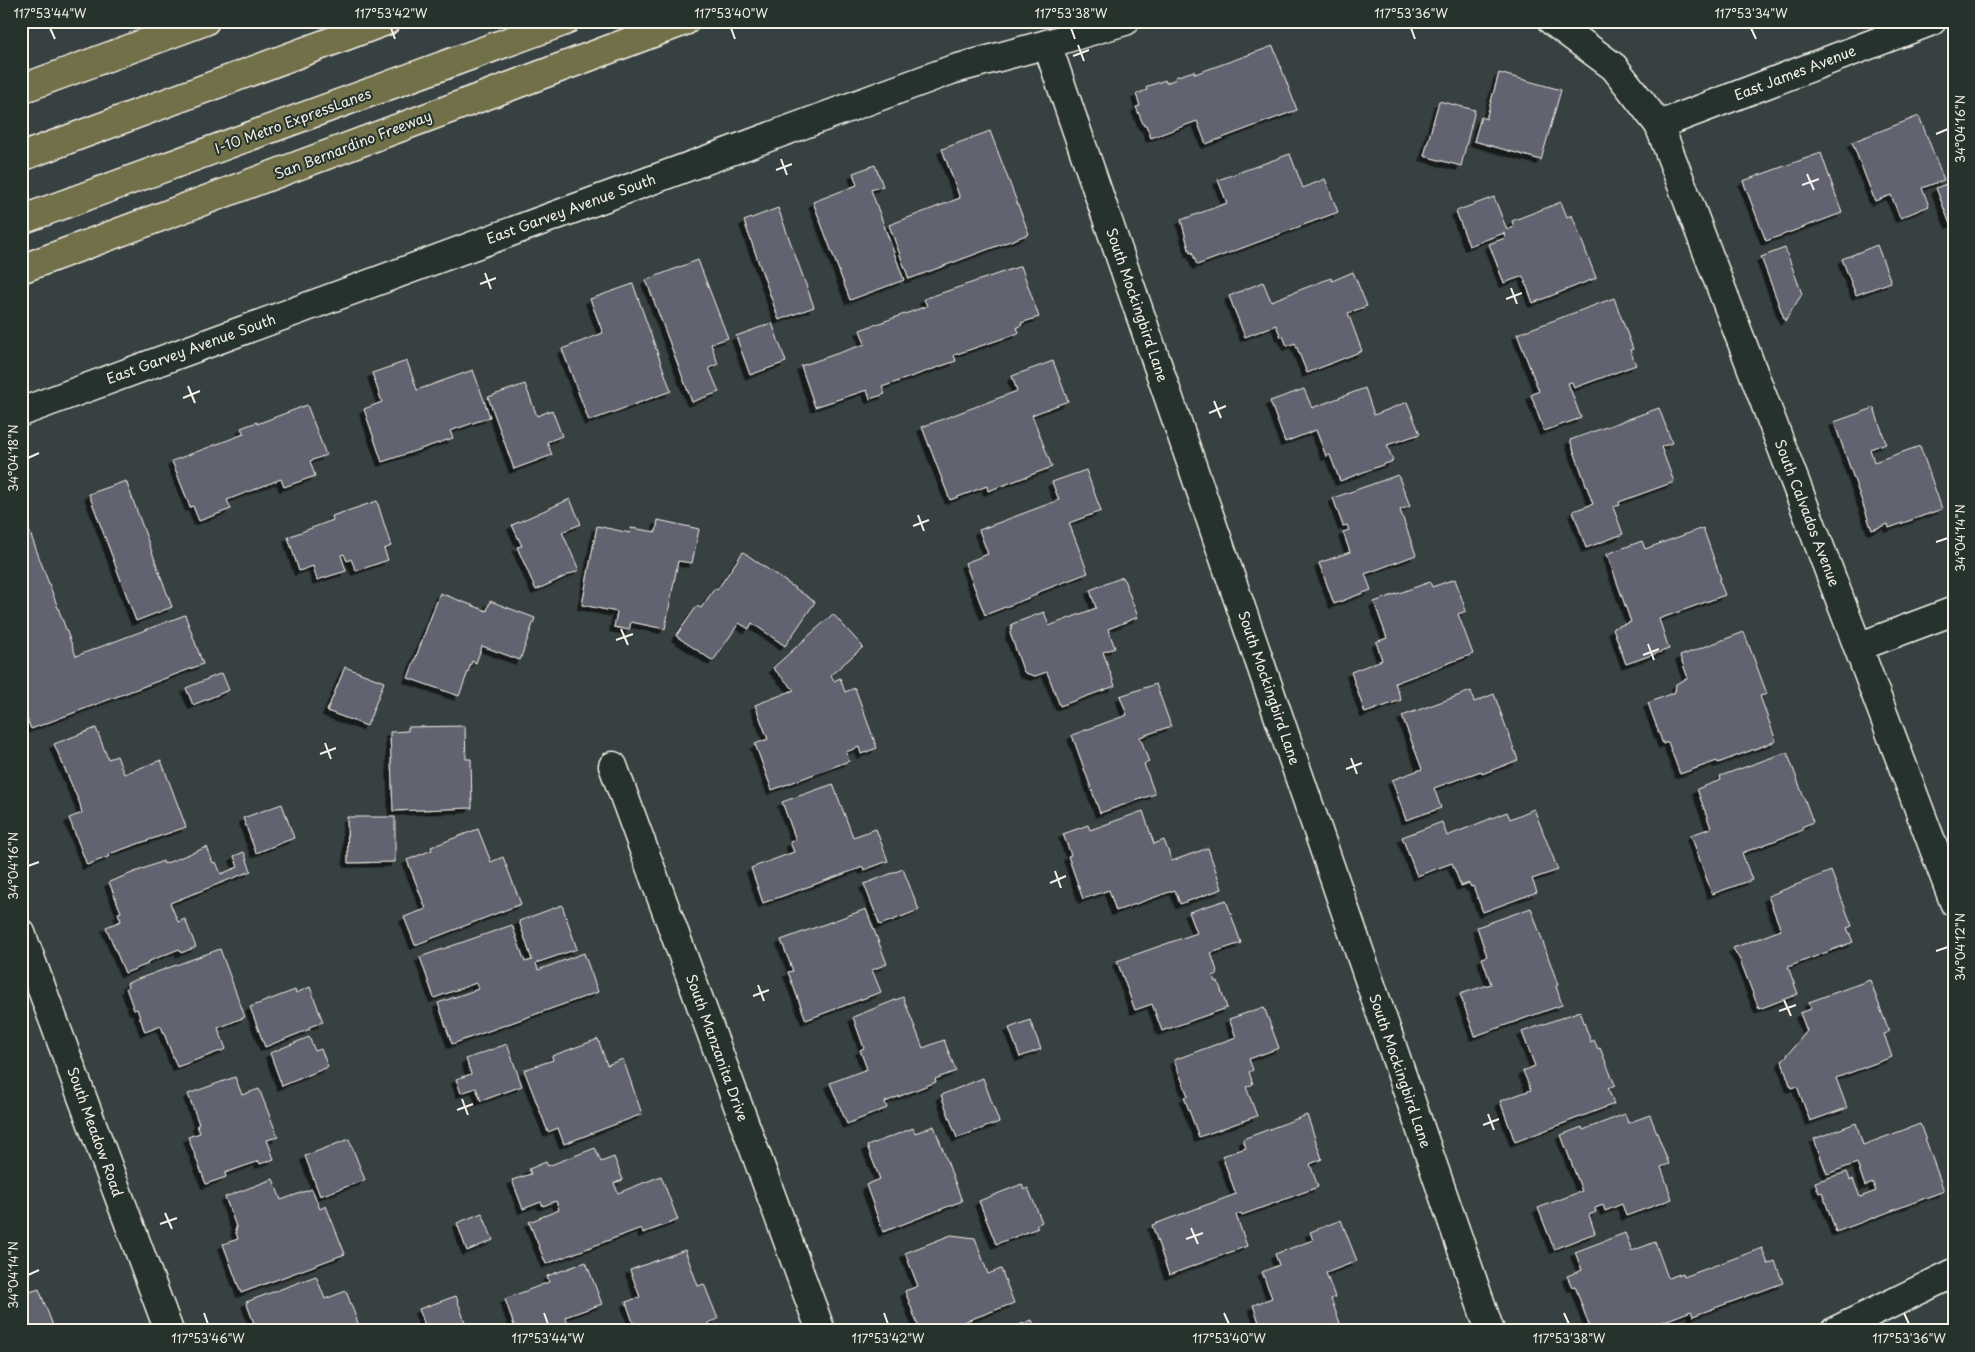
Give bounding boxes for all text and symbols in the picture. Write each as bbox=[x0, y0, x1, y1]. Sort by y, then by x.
text: 117°53'44"W bbox=[14, 4, 87, 22]
text: 117°53'42"W bbox=[355, 4, 428, 22]
text: 117°53'40"W bbox=[694, 4, 769, 22]
text: 117°53'38"W bbox=[1035, 4, 1108, 22]
text: 117°53'36"W bbox=[1374, 4, 1448, 22]
text: 117°53'34"W bbox=[1714, 4, 1788, 22]
street label: East James Avenue bbox=[1731, 40, 1859, 105]
street label: I-10 Metro ExpressLanes bbox=[212, 82, 374, 159]
text: 34°04'16"N bbox=[1951, 95, 1969, 163]
street label: San Bernardino Freeway bbox=[271, 105, 435, 184]
street label: East Garvey Avenue South bbox=[483, 168, 658, 249]
street label: South Mockingbird Lane bbox=[1101, 225, 1174, 385]
street label: East Garvey Avenue South bbox=[103, 308, 278, 389]
text: 34°04'18"N bbox=[4, 424, 22, 492]
street label: South Calvados Avenue bbox=[1770, 436, 1845, 590]
text: 34°04'14"N bbox=[1951, 504, 1969, 572]
street label: South Mockingbird Lane bbox=[1233, 608, 1306, 768]
text: 34°04'16"N bbox=[4, 832, 22, 900]
text: 34°04'12"N bbox=[1951, 913, 1969, 981]
street label: South Manzanita Drive bbox=[681, 971, 754, 1124]
street label: South Mockingbird Lane bbox=[1364, 991, 1437, 1151]
street label: South Meadow Road bbox=[62, 1064, 129, 1200]
text: 34°04'14"N bbox=[4, 1241, 22, 1309]
text: 117°53'46"W bbox=[171, 1329, 245, 1347]
text: 117°53'44"W bbox=[512, 1329, 585, 1347]
text: 117°53'42"W bbox=[852, 1329, 925, 1347]
text: 117°53'40"W bbox=[1192, 1329, 1267, 1347]
text: 117°53'38"W bbox=[1533, 1329, 1606, 1347]
text: 117°53'36"W bbox=[1872, 1329, 1946, 1347]

